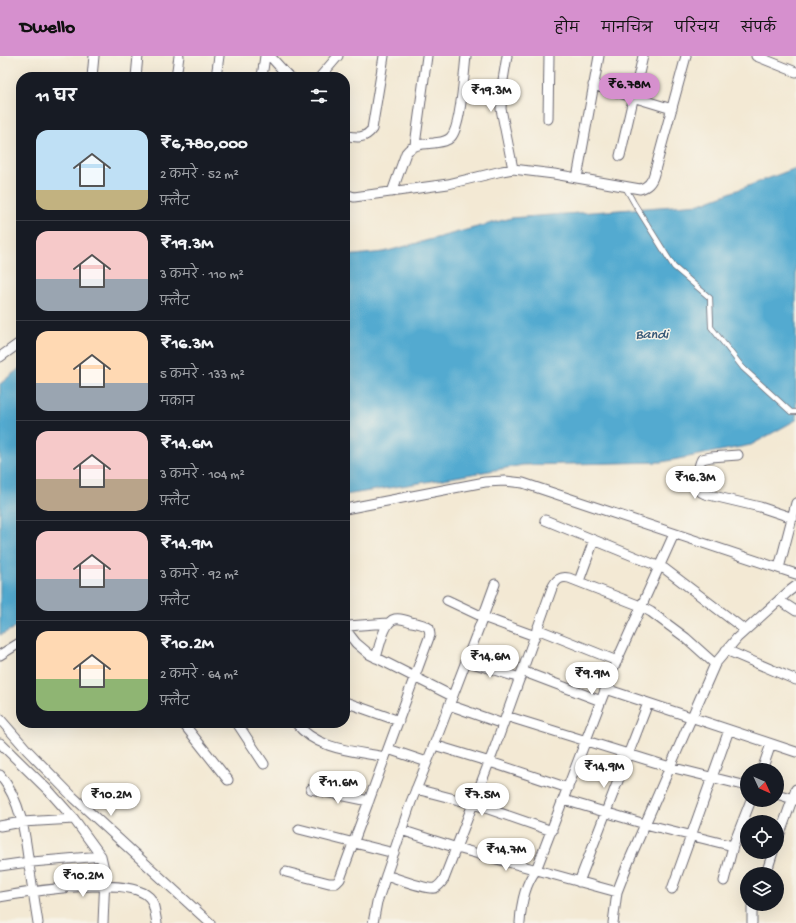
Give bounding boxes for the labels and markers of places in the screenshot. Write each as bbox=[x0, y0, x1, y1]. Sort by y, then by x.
pin: ₹6.78M bbox=[596, 73, 662, 107]
pin: ₹19.3M bbox=[458, 79, 524, 113]
pin: ₹16.3M bbox=[662, 466, 728, 500]
pin: ₹14.6M bbox=[457, 645, 523, 679]
pin: ₹9.9M bbox=[564, 662, 620, 696]
pin: ₹14.9M bbox=[571, 755, 637, 789]
pin: ₹11.6M bbox=[305, 771, 371, 805]
pin: ₹10.2M bbox=[78, 783, 144, 817]
pin: ₹7.5M bbox=[454, 783, 510, 817]
pin: ₹14.7M bbox=[473, 838, 539, 872]
pin: ₹10.2M bbox=[50, 864, 116, 898]

